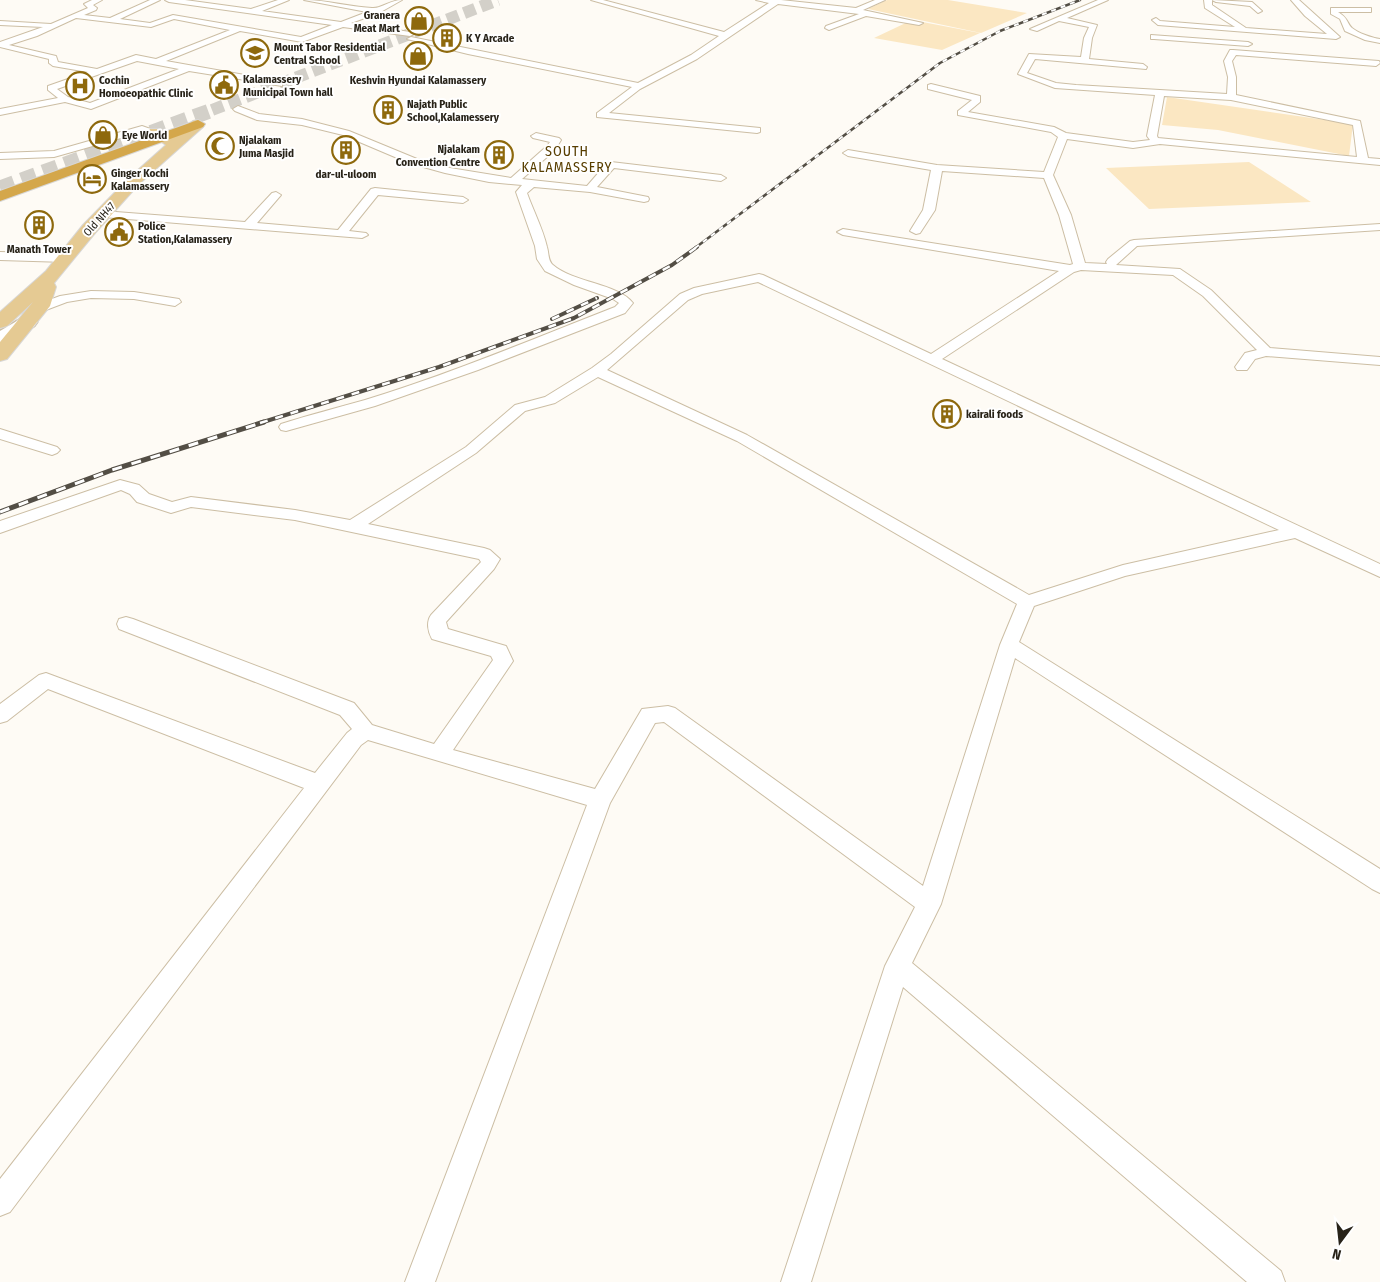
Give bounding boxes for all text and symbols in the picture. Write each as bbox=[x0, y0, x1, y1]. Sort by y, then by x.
shop icon: Granera Meat Mart bbox=[404, 6, 434, 36]
place label: Granera Meat Mart bbox=[354, 9, 401, 35]
building icon: K Y Arcade bbox=[432, 23, 462, 53]
place label: K Y Arcade bbox=[466, 32, 515, 45]
school or university icon: Mount Tabor Residential Central School bbox=[240, 38, 270, 68]
place label: Mount Tabor Residential Central School bbox=[274, 41, 387, 67]
shop icon: Keshvin Hyundai Kalamassery bbox=[403, 41, 433, 71]
public building icon: Kalamassery Municipal Town hall bbox=[209, 70, 239, 100]
hospital icon: Cochin Homoeopathic Clinic bbox=[65, 71, 95, 101]
place label: Kalamassery Municipal Town hall bbox=[243, 73, 334, 99]
place label: Cochin Homoeopathic Clinic bbox=[99, 74, 193, 100]
place label: Keshvin Hyundai Kalamassery bbox=[350, 74, 487, 87]
building icon: Najath Public School,Kalamessery bbox=[373, 95, 403, 125]
place label: Najath Public School,Kalamessery bbox=[407, 98, 500, 124]
shop icon: Eye World bbox=[88, 120, 118, 150]
place label: Eye World bbox=[122, 129, 167, 142]
mosque icon: Njalakam Juma Masjid bbox=[205, 131, 235, 161]
place label: Njalakam Juma Masjid bbox=[238, 134, 294, 160]
building icon: dar-ul-uloom bbox=[331, 135, 361, 165]
building icon: Njalakam Convention Centre bbox=[484, 140, 514, 170]
place label: Njalakam Convention Centre bbox=[396, 143, 480, 169]
district label: SOUTH KALAMASSERY bbox=[521, 143, 613, 176]
hotel icon: Ginger Kochi Kalamassery bbox=[77, 164, 107, 194]
place label: Ginger Kochi Kalamassery bbox=[111, 167, 170, 193]
place label: dar-ul-uloom bbox=[316, 168, 376, 181]
street label: Old NH47 bbox=[81, 199, 118, 239]
building icon: Manath Tower bbox=[24, 210, 54, 240]
public building icon: Police Station,Kalamassery bbox=[104, 217, 134, 247]
place label: Police Station,Kalamassery bbox=[138, 220, 233, 246]
place label: Manath Tower bbox=[7, 243, 72, 256]
building icon: kairali foods bbox=[932, 399, 962, 429]
place label: kairali foods bbox=[966, 408, 1023, 421]
north arrow bbox=[1315, 1217, 1365, 1267]
text: N bbox=[1331, 1245, 1343, 1263]

